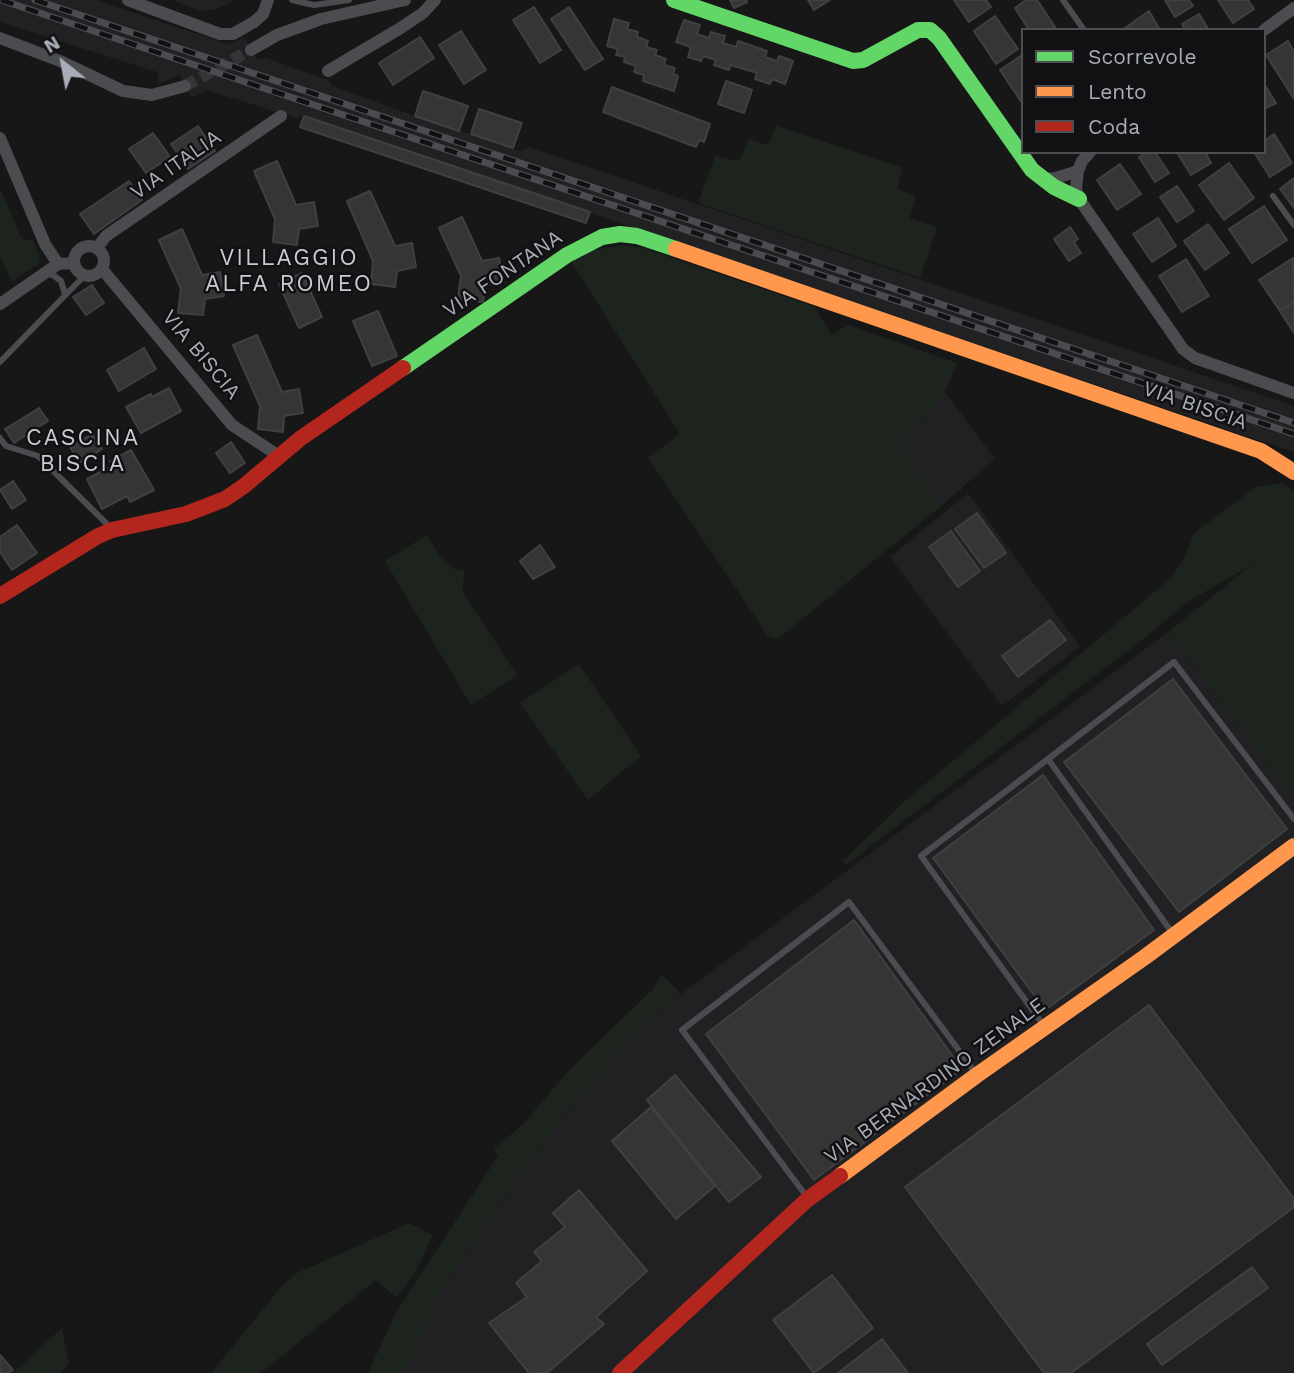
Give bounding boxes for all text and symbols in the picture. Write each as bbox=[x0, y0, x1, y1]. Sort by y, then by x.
north arrow bbox=[28, 28, 98, 98]
legend bbox=[1021, 28, 1266, 154]
text: N bbox=[40, 31, 64, 58]
text: Scorrevole bbox=[1088, 44, 1197, 69]
text: Lento bbox=[1088, 79, 1147, 104]
text: Coda bbox=[1088, 114, 1140, 139]
street label: VIA ITALIA bbox=[126, 125, 226, 205]
street label: VIA FONTANA bbox=[439, 225, 567, 323]
district label: VILLAGGIO ALFA ROMEO bbox=[206, 244, 372, 298]
street label: VIA BISCIA bbox=[156, 305, 246, 405]
street label: VIA BISCIA bbox=[1140, 376, 1250, 436]
district label: CASCINA BISCIA bbox=[27, 424, 139, 478]
street label: VIA BERNARDINO ZENALE bbox=[820, 992, 1050, 1170]

